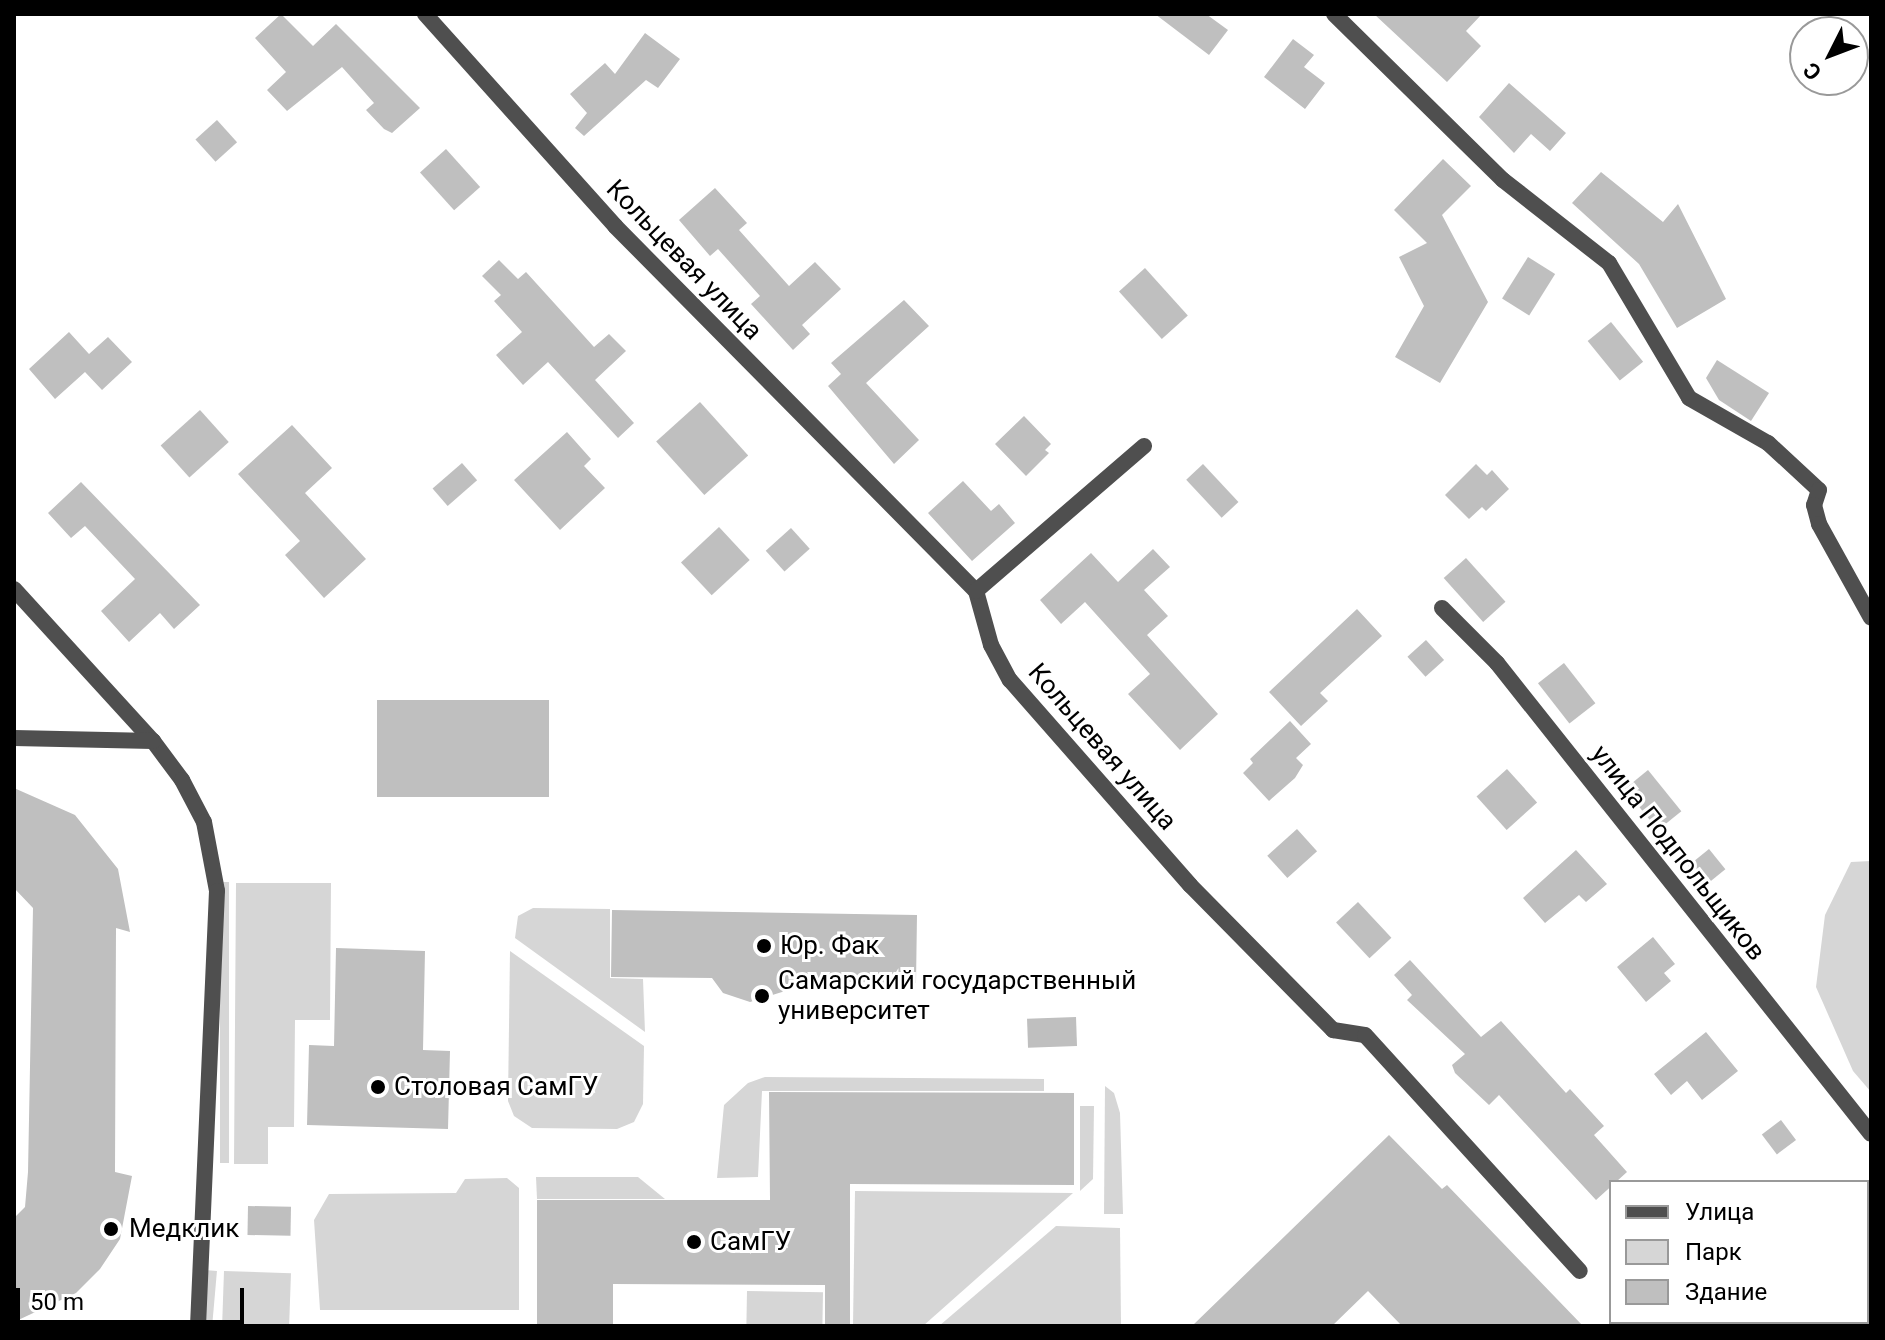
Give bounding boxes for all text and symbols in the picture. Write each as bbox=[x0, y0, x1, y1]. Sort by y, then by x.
north arrow bbox=[1789, 16, 1869, 96]
text: С bbox=[1798, 57, 1826, 85]
street label: Кольцевая улица bbox=[600, 173, 768, 347]
street label: Кольцевая улица bbox=[1021, 657, 1183, 837]
street label: улица Подпольщиков bbox=[1584, 739, 1772, 967]
place label: Юр. Фак bbox=[780, 930, 879, 962]
marker: Юр. Фак bbox=[755, 937, 773, 955]
place label: Самарский государственный университет bbox=[778, 965, 1136, 1026]
marker: Самарский государственный университет bbox=[753, 987, 771, 1005]
place label: Столовая СамГУ bbox=[394, 1071, 598, 1103]
marker: Столовая СамГУ bbox=[369, 1078, 387, 1096]
legend bbox=[1609, 1180, 1869, 1324]
text: Улица bbox=[1685, 1198, 1754, 1226]
place label: Медклик bbox=[129, 1213, 239, 1245]
marker: Медклик bbox=[100, 1218, 122, 1240]
place label: СамГУ bbox=[710, 1226, 791, 1258]
marker: СамГУ bbox=[685, 1233, 703, 1251]
text: Парк bbox=[1685, 1238, 1742, 1266]
scale bar bbox=[20, 1272, 248, 1322]
text: Здание bbox=[1685, 1278, 1767, 1306]
text: 50 m bbox=[30, 1288, 84, 1316]

